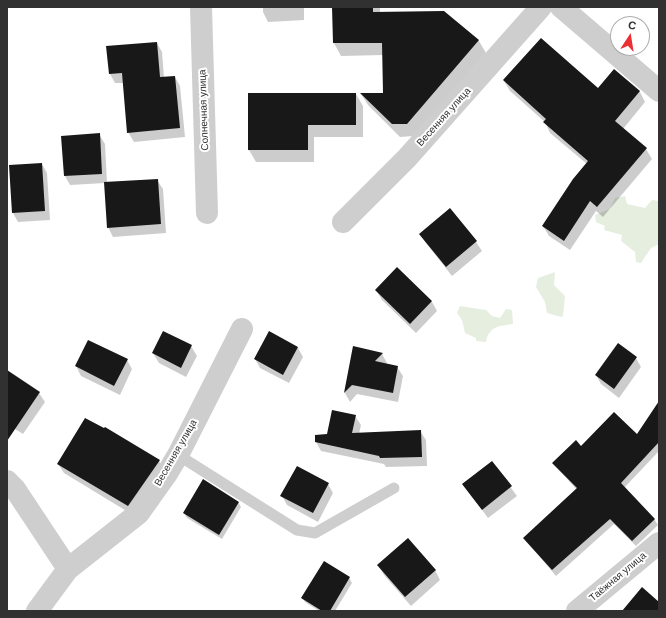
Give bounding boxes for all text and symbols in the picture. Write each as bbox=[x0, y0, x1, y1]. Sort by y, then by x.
north arrow bbox=[610, 16, 650, 56]
text: С bbox=[627, 19, 637, 32]
street label: Солнечная улица bbox=[197, 69, 211, 151]
street label: Весенняя улица bbox=[414, 85, 474, 149]
street label: Весенняя улица bbox=[152, 418, 200, 488]
street label: Таёжная улица bbox=[587, 550, 649, 604]

